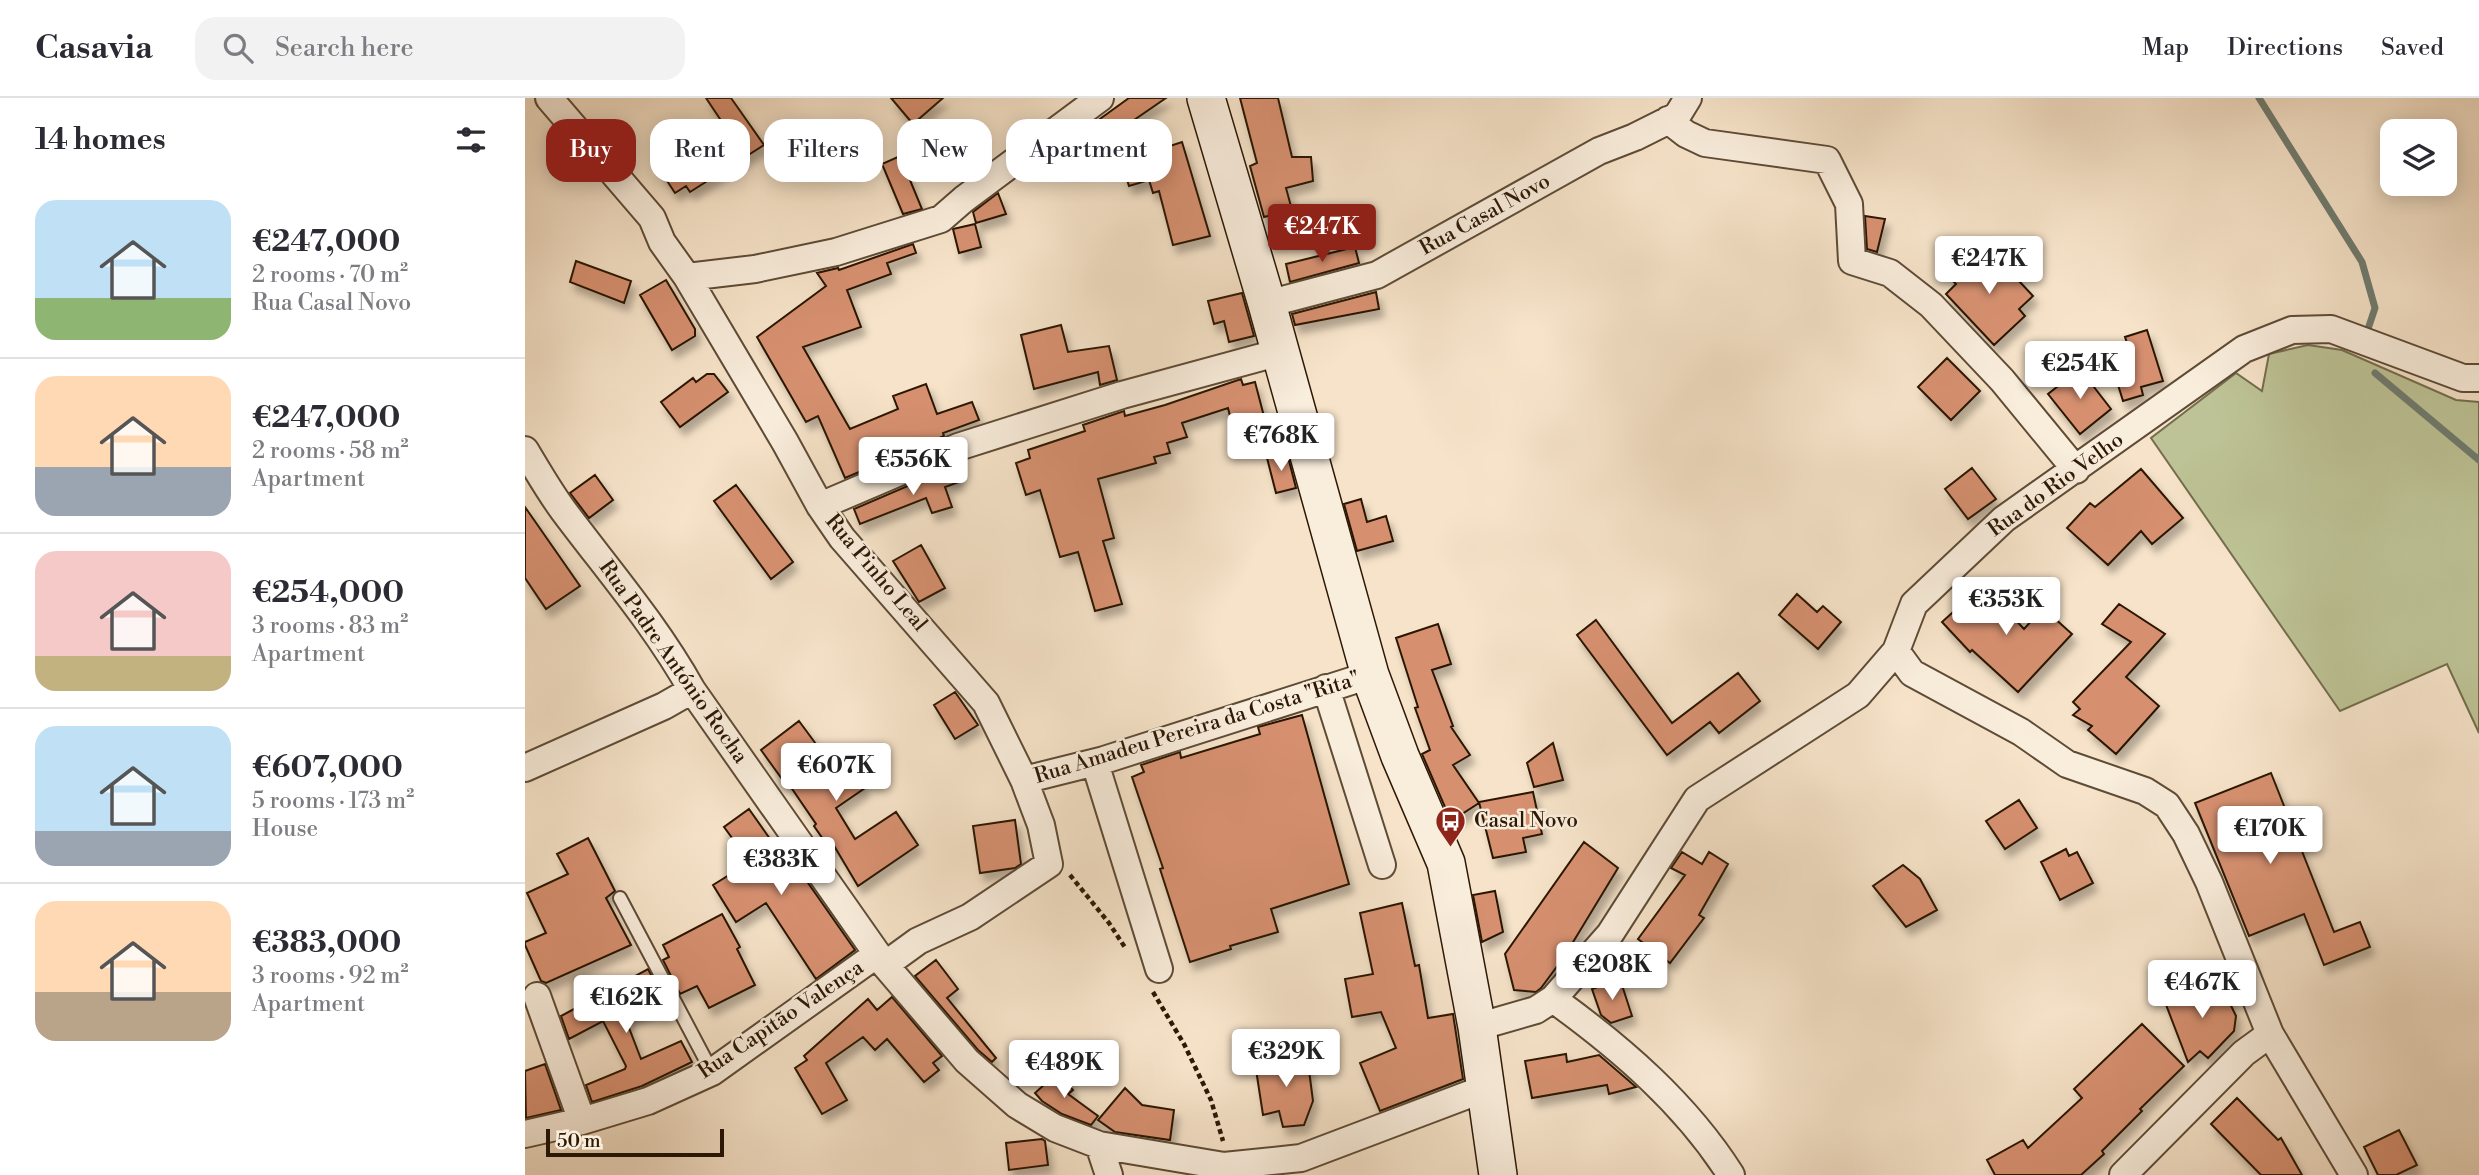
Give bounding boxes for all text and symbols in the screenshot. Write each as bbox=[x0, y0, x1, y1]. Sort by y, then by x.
search box bbox=[195, 17, 685, 80]
text: Casavia bbox=[35, 28, 153, 69]
icon: search bbox=[219, 29, 257, 67]
text: Search here bbox=[275, 32, 414, 64]
text: Map bbox=[2142, 33, 2189, 63]
text: Directions bbox=[2227, 33, 2343, 63]
text: Saved bbox=[2381, 33, 2444, 63]
chip: Buy bbox=[546, 119, 636, 182]
chip: Rent bbox=[650, 119, 750, 182]
chip: Filters bbox=[764, 119, 883, 182]
chip: New bbox=[897, 119, 992, 182]
chip: Apartment bbox=[1006, 119, 1172, 182]
map controls bbox=[2380, 119, 2457, 196]
button: layers bbox=[2380, 119, 2457, 196]
text: 14 homes bbox=[35, 121, 166, 159]
icon: filters bbox=[452, 121, 490, 159]
street label: Rua Casal Novo bbox=[1415, 168, 1555, 262]
pin: €247K bbox=[1273, 204, 1371, 264]
text: €247K bbox=[1284, 213, 1360, 241]
text: €247,000 bbox=[252, 223, 400, 261]
icon: home bbox=[91, 228, 175, 312]
pin: €247K bbox=[1940, 236, 2038, 296]
text: €247K bbox=[1951, 245, 2027, 273]
text: 2 rooms · 70 m² bbox=[252, 261, 408, 289]
text: Rua Casal Novo bbox=[252, 289, 411, 317]
pin: €254K bbox=[2031, 342, 2129, 401]
text: €254K bbox=[2041, 350, 2119, 378]
text: €247,000 bbox=[252, 399, 400, 437]
icon: home bbox=[91, 404, 175, 488]
pin: €768K bbox=[1232, 414, 1330, 473]
text: €768K bbox=[1243, 422, 1319, 450]
street label: Rua do Rio Velho bbox=[1983, 427, 2129, 543]
text: 2 rooms · 58 m² bbox=[252, 437, 409, 465]
pin: €556K bbox=[864, 438, 962, 497]
text: €556K bbox=[875, 446, 951, 474]
text: Apartment bbox=[252, 465, 365, 493]
street label: Rua Pinho Leal bbox=[819, 509, 933, 637]
street label: Rua Padre António Rocha bbox=[593, 555, 753, 769]
text: €254,000 bbox=[252, 574, 404, 612]
pin: €353K bbox=[1957, 578, 2055, 637]
icon: home bbox=[91, 579, 175, 663]
text: €353K bbox=[1968, 586, 2044, 614]
text: 3 rooms · 83 m² bbox=[252, 612, 408, 640]
text: Apartment bbox=[252, 640, 365, 668]
street label: Rua Amadeu Pereira da Costa "Rita" bbox=[1031, 666, 1363, 790]
pin: €607K bbox=[787, 744, 885, 803]
text: €607,000 bbox=[252, 749, 403, 787]
text: €607K bbox=[797, 752, 875, 780]
icon: home bbox=[91, 754, 175, 838]
text: 5 rooms · 173 m² bbox=[252, 787, 414, 815]
bus stop icon: Casal Novo bbox=[1434, 804, 1468, 848]
pin: €170K bbox=[2221, 806, 2319, 866]
place label: Casal Novo bbox=[1474, 808, 1578, 834]
text: House bbox=[252, 815, 318, 843]
text: €170K bbox=[2234, 815, 2306, 843]
pin: €383K bbox=[732, 838, 830, 897]
text: €383K bbox=[743, 846, 819, 874]
text: €383,000 bbox=[252, 924, 401, 962]
icon: home bbox=[91, 929, 175, 1013]
pin: €208K bbox=[1563, 942, 1661, 1002]
text: €208K bbox=[1572, 951, 1652, 979]
street label: Rua Capitão Valença bbox=[693, 955, 869, 1085]
pin: €467K bbox=[2153, 960, 2251, 1020]
text: 3 rooms · 92 m² bbox=[252, 962, 408, 990]
text: €467K bbox=[2164, 969, 2240, 997]
pin: €162K bbox=[577, 976, 675, 1035]
text: €162K bbox=[590, 984, 662, 1012]
text: Apartment bbox=[252, 990, 365, 1018]
pin: €329K bbox=[1237, 1030, 1335, 1089]
text: €329K bbox=[1248, 1038, 1324, 1066]
pin: €489K bbox=[1015, 1040, 1113, 1100]
text: €489K bbox=[1025, 1049, 1103, 1077]
scale bar bbox=[546, 1126, 725, 1158]
text: 50 m bbox=[557, 1129, 601, 1153]

